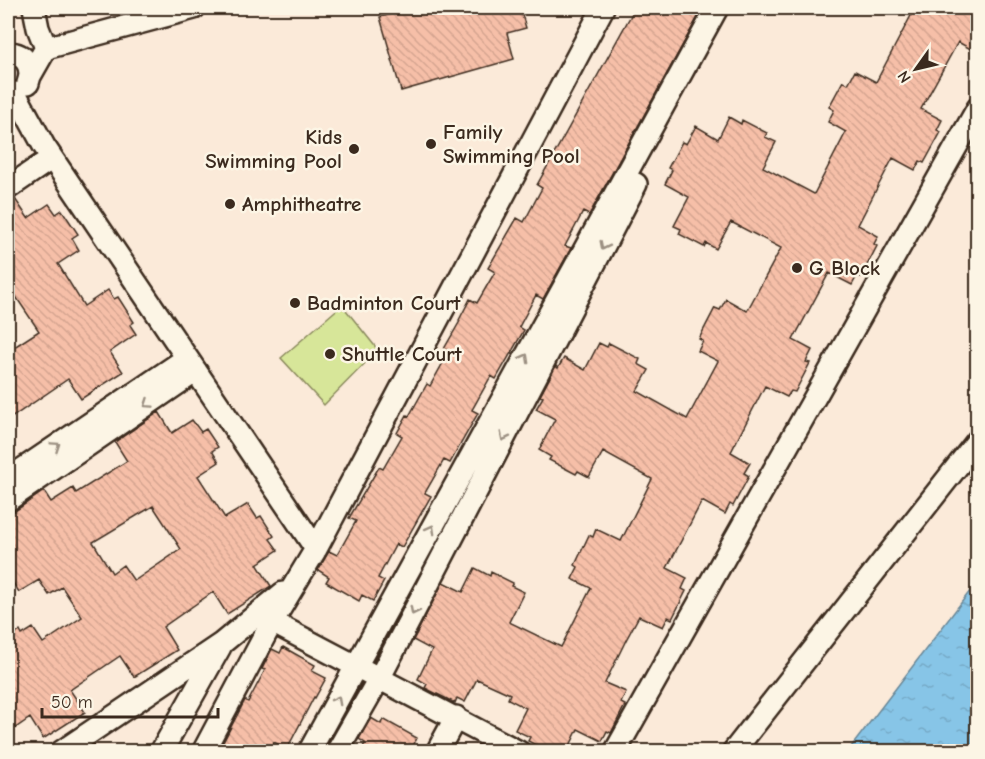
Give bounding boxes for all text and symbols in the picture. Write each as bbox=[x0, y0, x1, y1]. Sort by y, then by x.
north arrow bbox=[886, 39, 946, 99]
text: N bbox=[894, 67, 915, 86]
place label: Family Swimming Pool bbox=[443, 120, 580, 168]
place label: Kids Swimming Pool bbox=[205, 125, 342, 173]
marker: Family Swimming Pool bbox=[424, 137, 438, 151]
marker: Kids Swimming Pool bbox=[347, 142, 361, 156]
place label: Amphitheatre bbox=[242, 192, 361, 216]
marker: Amphitheatre bbox=[223, 197, 237, 211]
one-way arrow bbox=[600, 239, 611, 250]
place label: G Block bbox=[809, 256, 881, 280]
marker: G Block bbox=[790, 261, 804, 275]
place label: Badminton Court bbox=[307, 291, 462, 315]
marker: Badminton Court bbox=[288, 296, 302, 310]
place label: Shuttle Court bbox=[342, 342, 463, 366]
marker: Shuttle Court bbox=[323, 347, 337, 361]
one-way arrow bbox=[517, 354, 529, 364]
one-way arrow bbox=[143, 397, 154, 408]
one-way arrow bbox=[500, 431, 511, 442]
one-way arrow bbox=[50, 442, 60, 454]
one-way arrow bbox=[424, 525, 435, 535]
one-way arrow bbox=[410, 604, 422, 615]
scale bar bbox=[42, 681, 218, 719]
text: 50 m bbox=[51, 692, 93, 713]
one-way arrow bbox=[330, 696, 341, 706]

